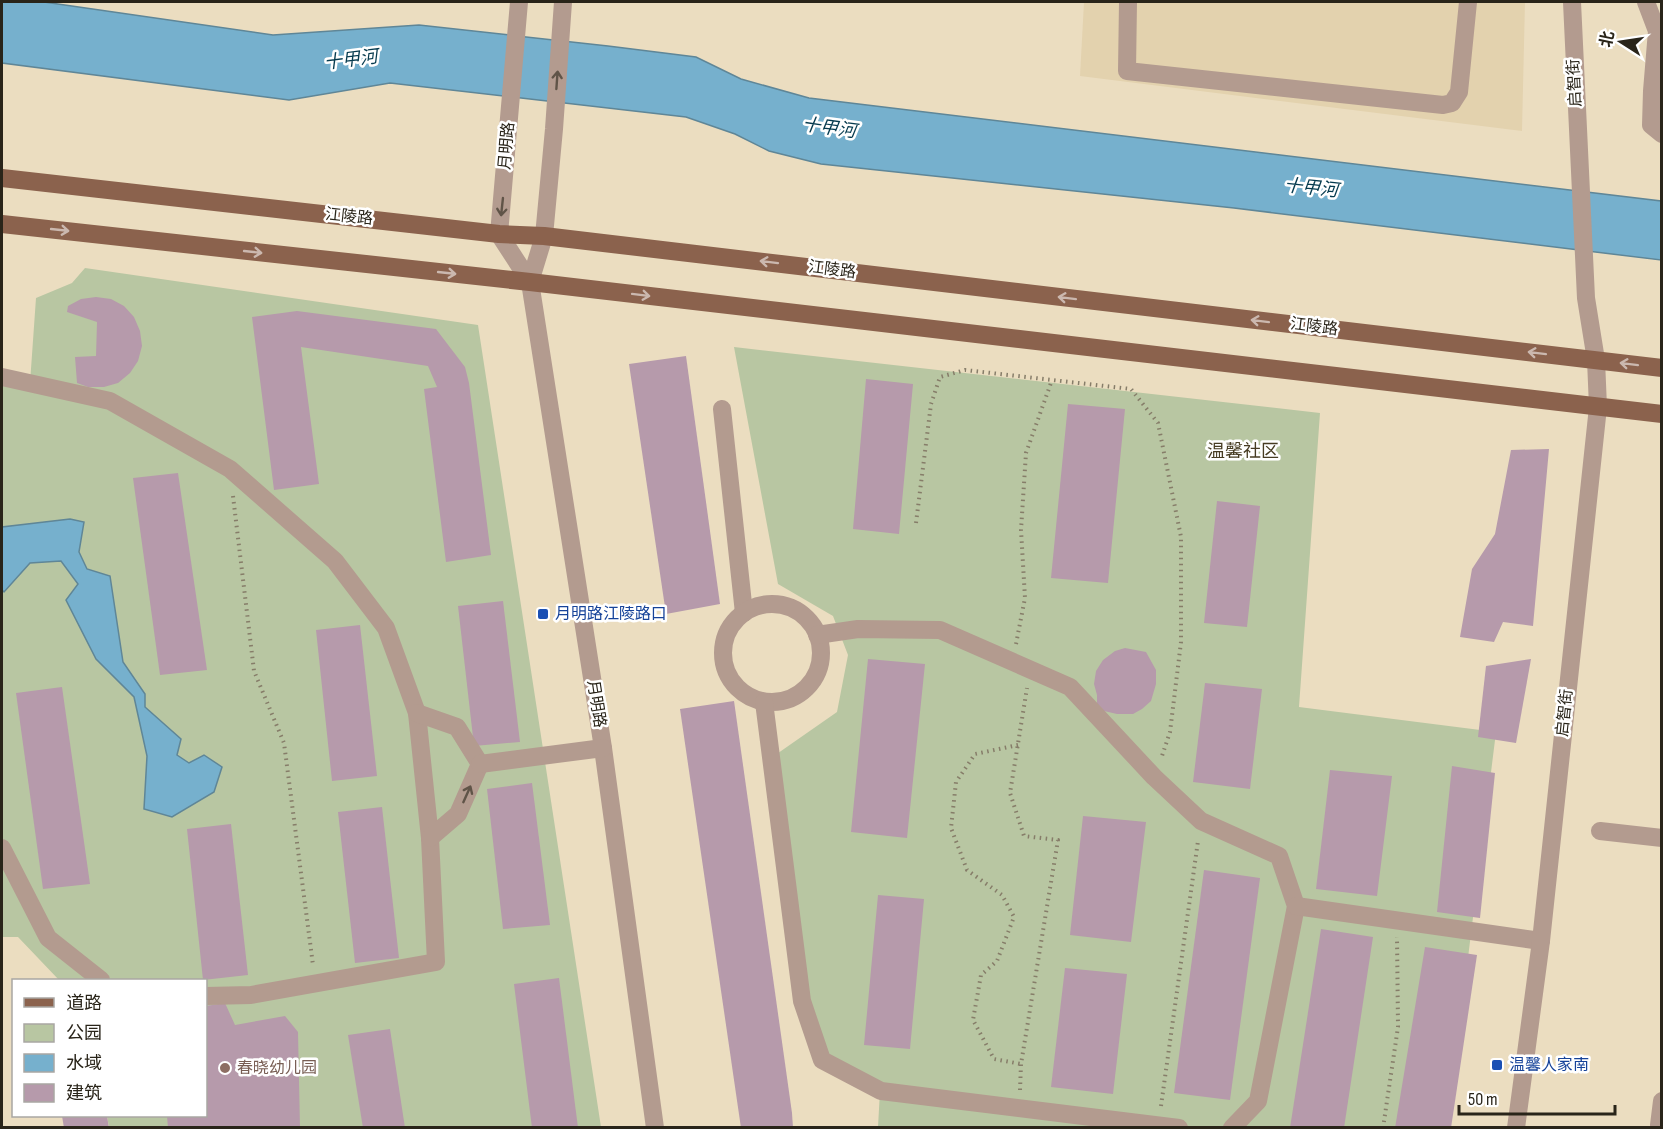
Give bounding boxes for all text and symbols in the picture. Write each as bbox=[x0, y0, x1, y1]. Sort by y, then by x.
north arrow bbox=[1591, 12, 1651, 72]
text: 北 bbox=[1597, 29, 1619, 49]
water label: 十甲河 bbox=[323, 46, 382, 74]
street label: 启智街 bbox=[1564, 59, 1586, 107]
one-way arrow bbox=[552, 71, 563, 91]
water label: 十甲河 bbox=[801, 114, 860, 143]
street label: 月明路 bbox=[495, 121, 519, 171]
water label: 十甲河 bbox=[1283, 175, 1342, 202]
one-way arrow bbox=[496, 196, 507, 216]
street label: 江陵路 bbox=[324, 205, 374, 229]
one-way arrow bbox=[49, 225, 69, 236]
one-way arrow bbox=[243, 247, 263, 258]
one-way arrow bbox=[759, 257, 779, 268]
street label: 江陵路 bbox=[807, 258, 857, 282]
one-way arrow bbox=[437, 268, 457, 279]
one-way arrow bbox=[631, 290, 650, 301]
one-way arrow bbox=[1057, 292, 1077, 303]
one-way arrow bbox=[1251, 315, 1271, 326]
street label: 江陵路 bbox=[1289, 315, 1339, 339]
one-way arrow bbox=[1528, 348, 1548, 359]
one-way arrow bbox=[1619, 359, 1639, 370]
district label: 温馨社区 bbox=[1207, 441, 1279, 462]
place label: 月明路江陵路口 bbox=[555, 605, 667, 624]
marker: 月明路江陵路口 bbox=[536, 607, 550, 621]
street label: 月明路 bbox=[583, 679, 609, 729]
street label: 启智街 bbox=[1553, 688, 1577, 738]
one-way arrow bbox=[461, 786, 473, 804]
legend bbox=[12, 979, 207, 1117]
text: 道路 bbox=[66, 993, 102, 1014]
text: 公园 bbox=[66, 1023, 102, 1044]
text: 水域 bbox=[66, 1053, 102, 1074]
place label: 温馨人家南 bbox=[1509, 1056, 1589, 1075]
marker: 温馨人家南 bbox=[1490, 1058, 1504, 1072]
place label: 春晓幼儿园 bbox=[237, 1059, 317, 1078]
marker: 春晓幼儿园 bbox=[218, 1061, 232, 1075]
scale bar bbox=[1459, 1078, 1615, 1116]
text: 建筑 bbox=[66, 1083, 102, 1104]
text: 50 m bbox=[1468, 1089, 1498, 1110]

